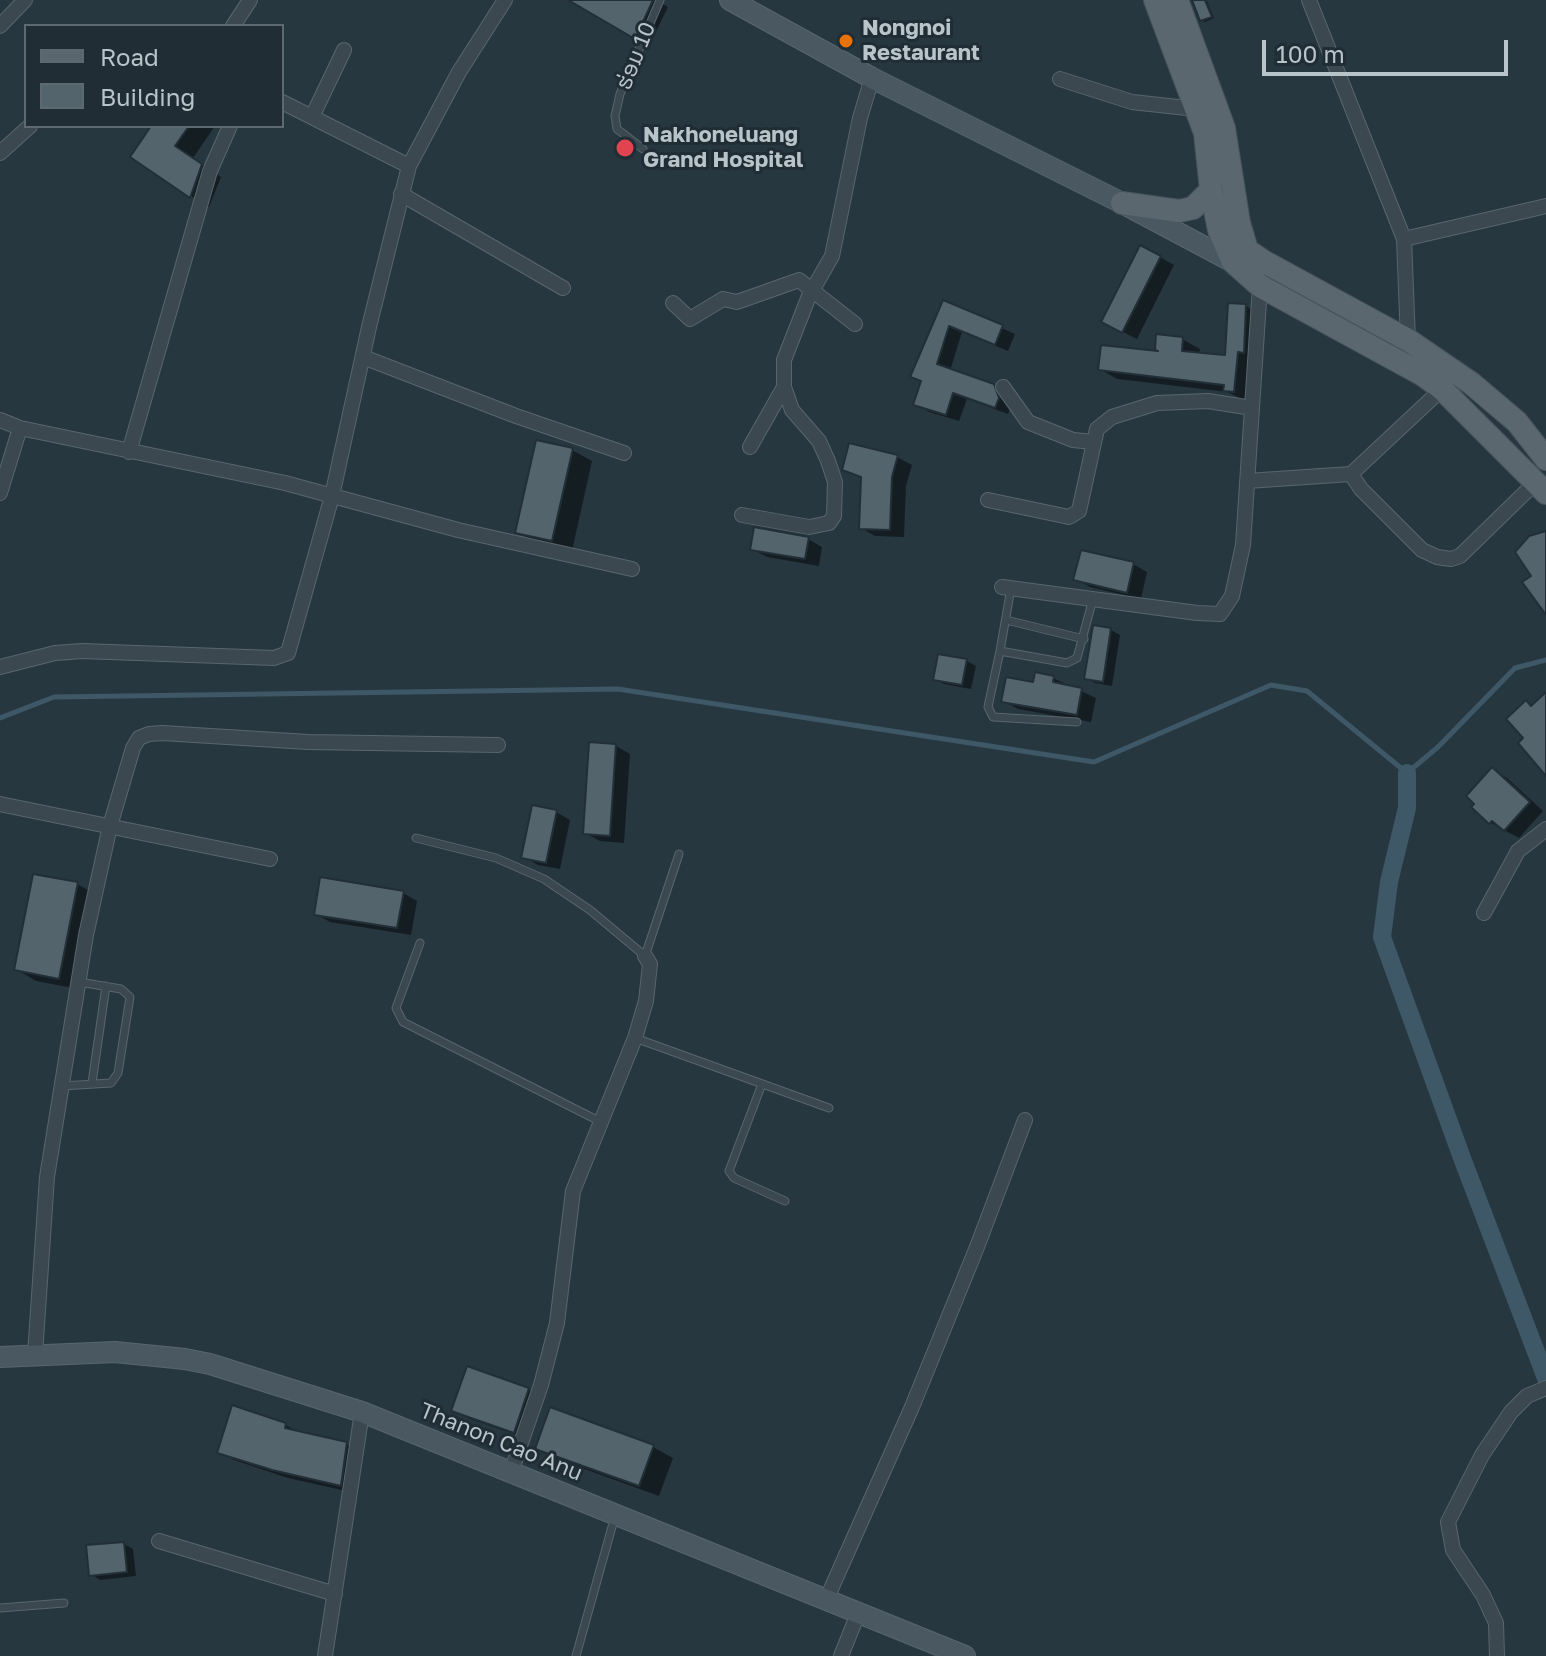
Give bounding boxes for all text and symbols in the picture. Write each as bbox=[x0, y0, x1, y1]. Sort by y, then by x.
place label: Nongnoi Restaurant bbox=[862, 15, 980, 66]
street label: ຮ່ອມ 10 bbox=[611, 18, 661, 94]
legend bbox=[24, 24, 284, 128]
scale bar bbox=[1266, 24, 1512, 74]
marker: Nongnoi Restaurant bbox=[837, 32, 855, 50]
text: 100 m bbox=[1276, 39, 1345, 68]
text: Road bbox=[100, 42, 159, 71]
text: Building bbox=[100, 82, 195, 111]
place label: Nakhoneluang Grand Hospital bbox=[643, 122, 803, 174]
marker: Nakhoneluang Grand Hospital bbox=[614, 137, 636, 159]
street label: Thanon Cao Anu bbox=[416, 1397, 586, 1487]

